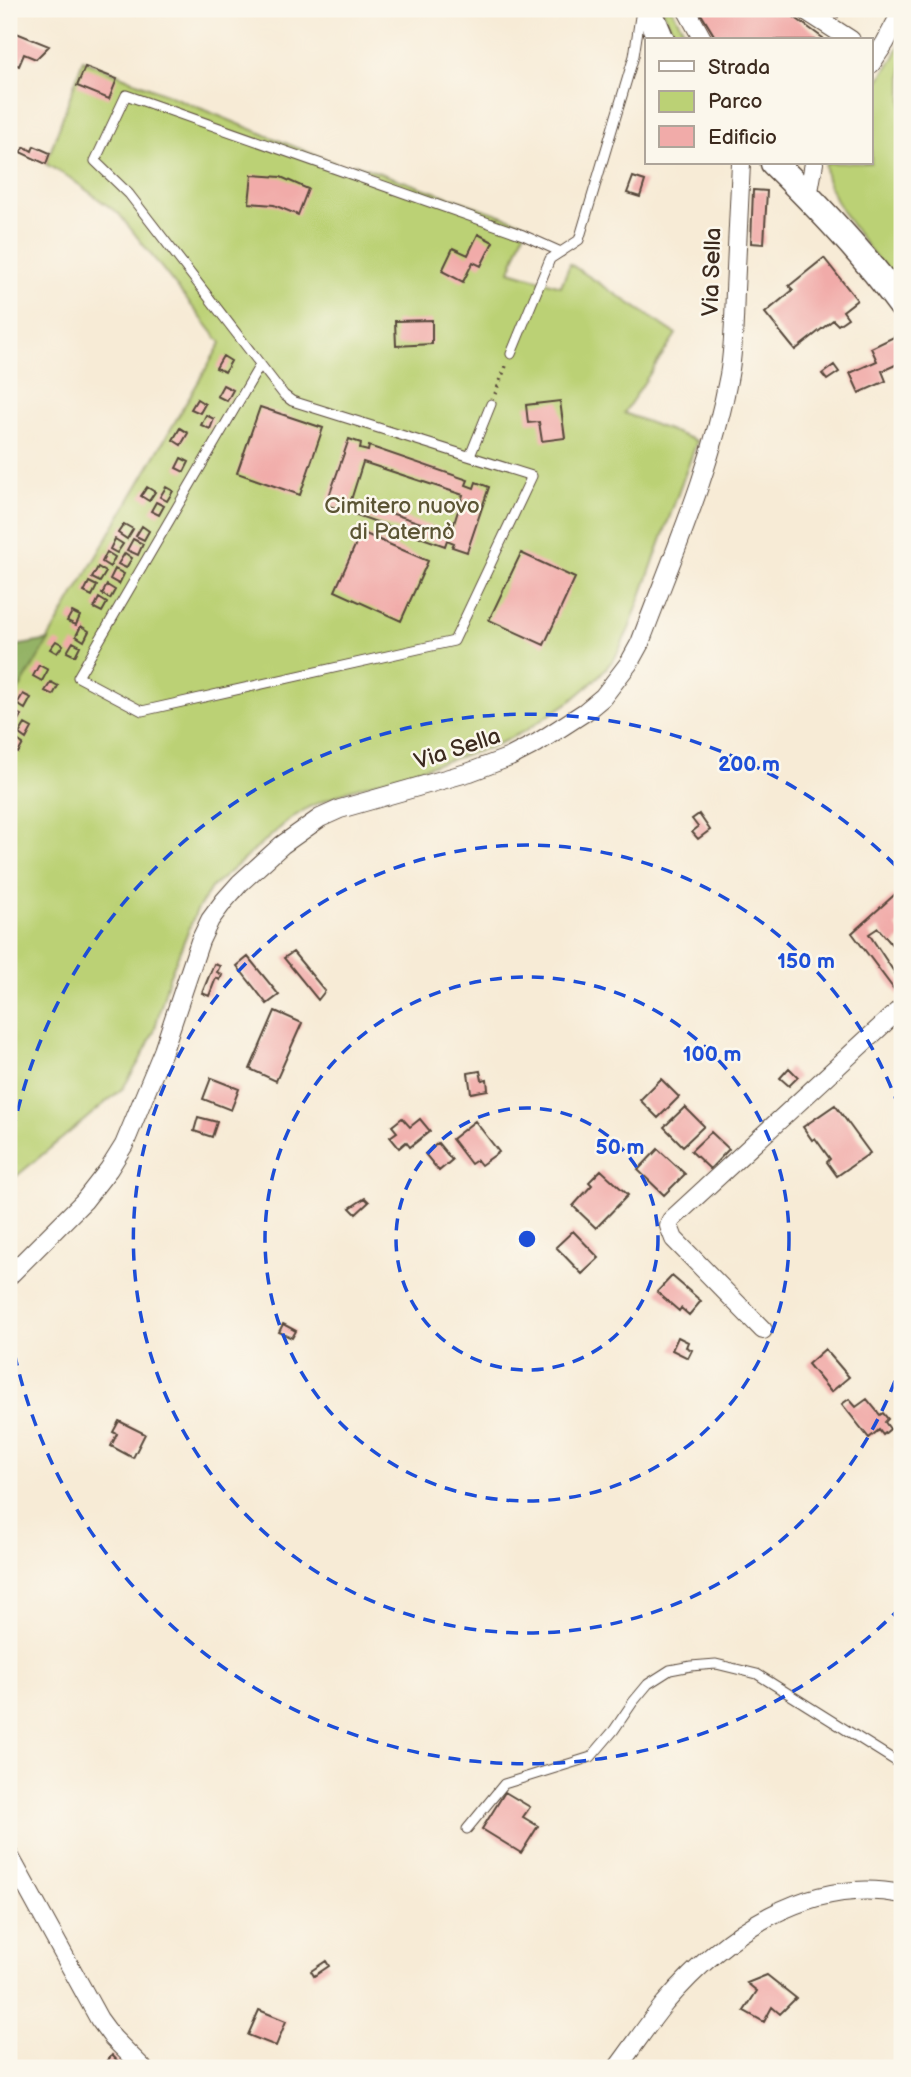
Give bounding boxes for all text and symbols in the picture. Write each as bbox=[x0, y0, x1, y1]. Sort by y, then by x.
legend bbox=[645, 38, 872, 164]
text: Strada bbox=[708, 55, 770, 80]
text: Parco bbox=[708, 89, 763, 114]
text: Edificio bbox=[708, 125, 777, 150]
street label: Via Sella bbox=[696, 227, 728, 317]
park label: Cimitero nuovo di Paternò bbox=[324, 492, 480, 546]
street label: Via Sella bbox=[411, 722, 504, 776]
text: 200 m bbox=[718, 752, 780, 777]
text: 150 m bbox=[777, 949, 835, 974]
text: 100 m bbox=[683, 1042, 741, 1067]
text: 50 m bbox=[596, 1135, 644, 1160]
centre of rings bbox=[515, 1227, 539, 1251]

